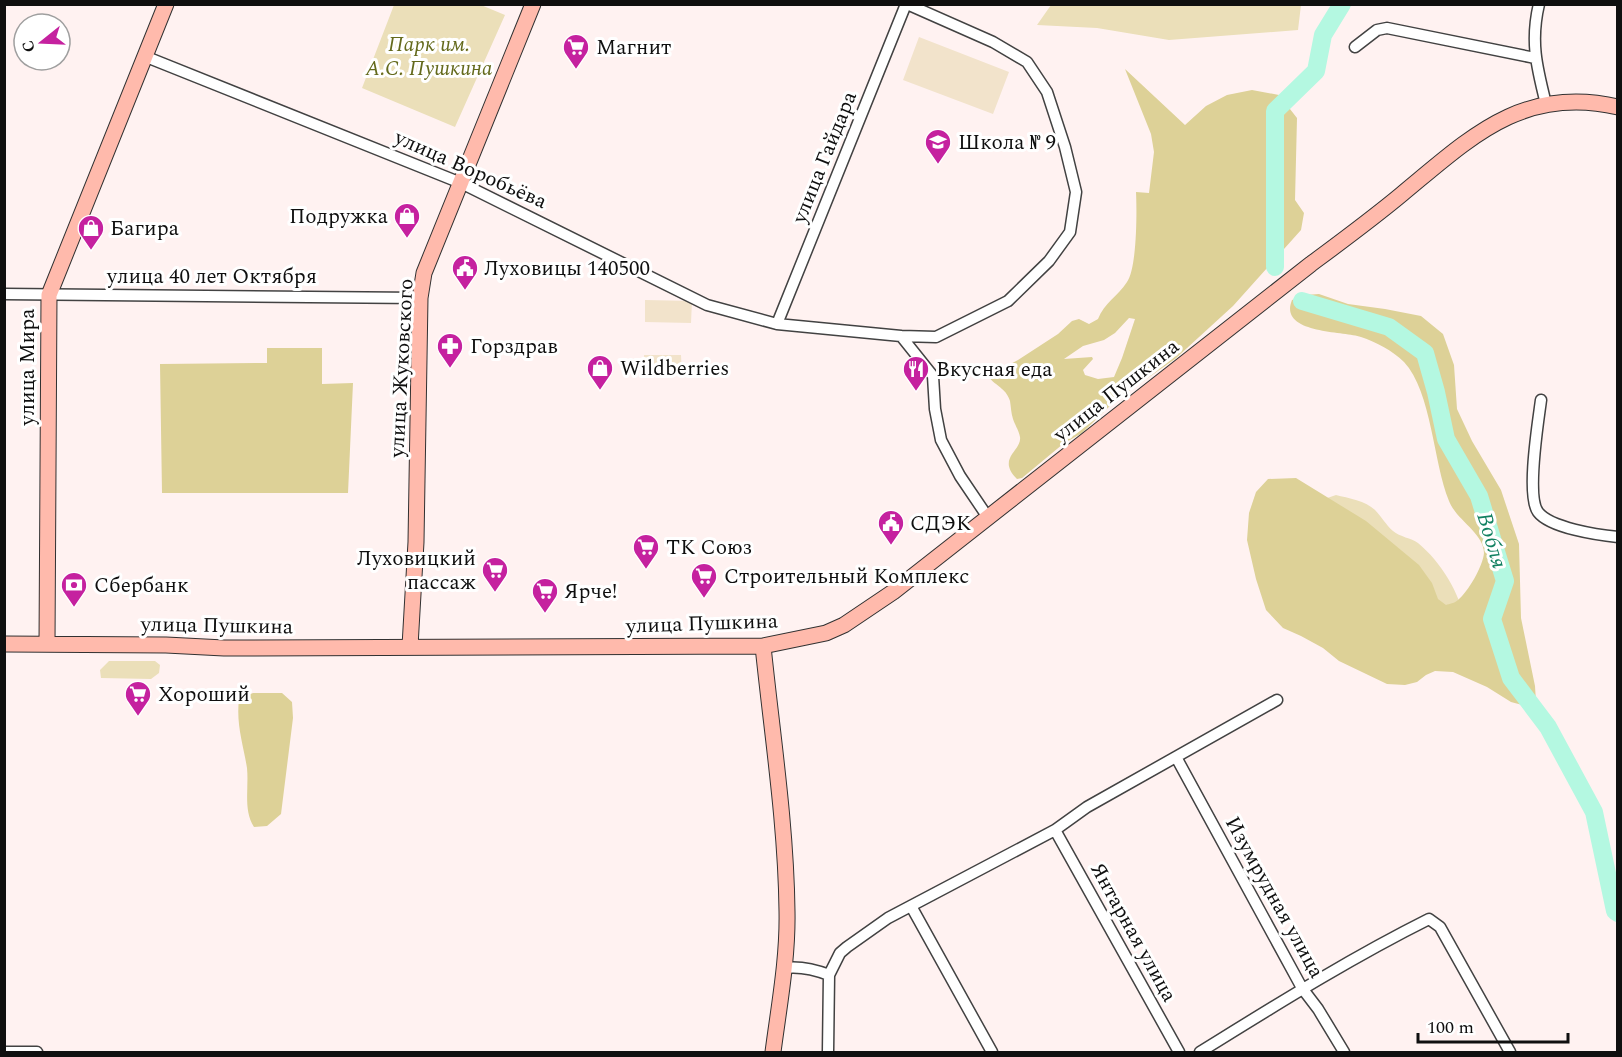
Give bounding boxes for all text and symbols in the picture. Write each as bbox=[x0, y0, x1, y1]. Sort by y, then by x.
north arrow bbox=[12, 12, 72, 72]
park label: Парк им. А.С. Пушкина bbox=[365, 29, 493, 85]
supermarket icon: Магнит bbox=[561, 32, 591, 70]
place label: Магнит bbox=[596, 32, 671, 64]
text: С bbox=[16, 37, 42, 55]
street label: улица Гайдара bbox=[783, 86, 866, 229]
street label: улица Воробьёва bbox=[388, 122, 553, 218]
school or university icon: Школа № 9 bbox=[923, 127, 953, 165]
place label: Школа № 9 bbox=[958, 127, 1056, 159]
place label: Подружка bbox=[289, 201, 389, 233]
shop icon: Подружка bbox=[392, 201, 422, 239]
shop icon: Багира bbox=[76, 213, 106, 251]
place label: Багира bbox=[110, 213, 180, 245]
public building icon: Луховицы 140500 bbox=[450, 253, 480, 291]
place label: Луховицы 140500 bbox=[484, 253, 650, 285]
street label: улица 40 лет Октября bbox=[106, 261, 317, 293]
street label: улица Жуковского bbox=[381, 278, 423, 459]
street label: улица Мира bbox=[12, 308, 44, 426]
pharmacy icon: Горздрав bbox=[435, 331, 465, 369]
place label: Горздрав bbox=[470, 331, 558, 363]
street label: улица Пушкина bbox=[1046, 331, 1187, 451]
shop icon: Wildberries bbox=[585, 353, 615, 391]
place label: Wildberries bbox=[620, 353, 729, 385]
restaurant icon: Вкусная еда bbox=[901, 354, 931, 392]
place label: Вкусная еда bbox=[936, 354, 1053, 386]
public building icon: СДЭК bbox=[876, 508, 906, 546]
place label: СДЭК bbox=[910, 508, 971, 540]
water label: Вобля bbox=[1467, 508, 1516, 573]
supermarket icon: ТК Союз bbox=[631, 532, 661, 570]
place label: ТК Союз bbox=[666, 532, 752, 564]
place label: Луховицкий пассаж bbox=[357, 543, 476, 599]
supermarket icon: Луховицкий пассаж bbox=[480, 555, 510, 593]
supermarket icon: Строительный Комплекс bbox=[689, 561, 719, 599]
place label: Строительный Комплекс bbox=[724, 561, 969, 593]
bank icon: Сбербанк bbox=[59, 570, 89, 608]
place label: Сбербанк bbox=[94, 570, 189, 602]
supermarket icon: Ярче! bbox=[530, 576, 560, 614]
place label: Ярче! bbox=[564, 576, 617, 608]
street label: улица Пушкина bbox=[624, 605, 779, 643]
street label: улица Пушкина bbox=[140, 609, 294, 643]
supermarket icon: Хороший bbox=[123, 679, 153, 717]
place label: Хороший bbox=[158, 679, 250, 711]
street label: Изумрудная улица bbox=[1216, 811, 1332, 985]
street label: Янтарная улица bbox=[1081, 857, 1185, 1009]
scale bar bbox=[1418, 1006, 1568, 1044]
text: 100 m bbox=[1427, 1014, 1474, 1041]

